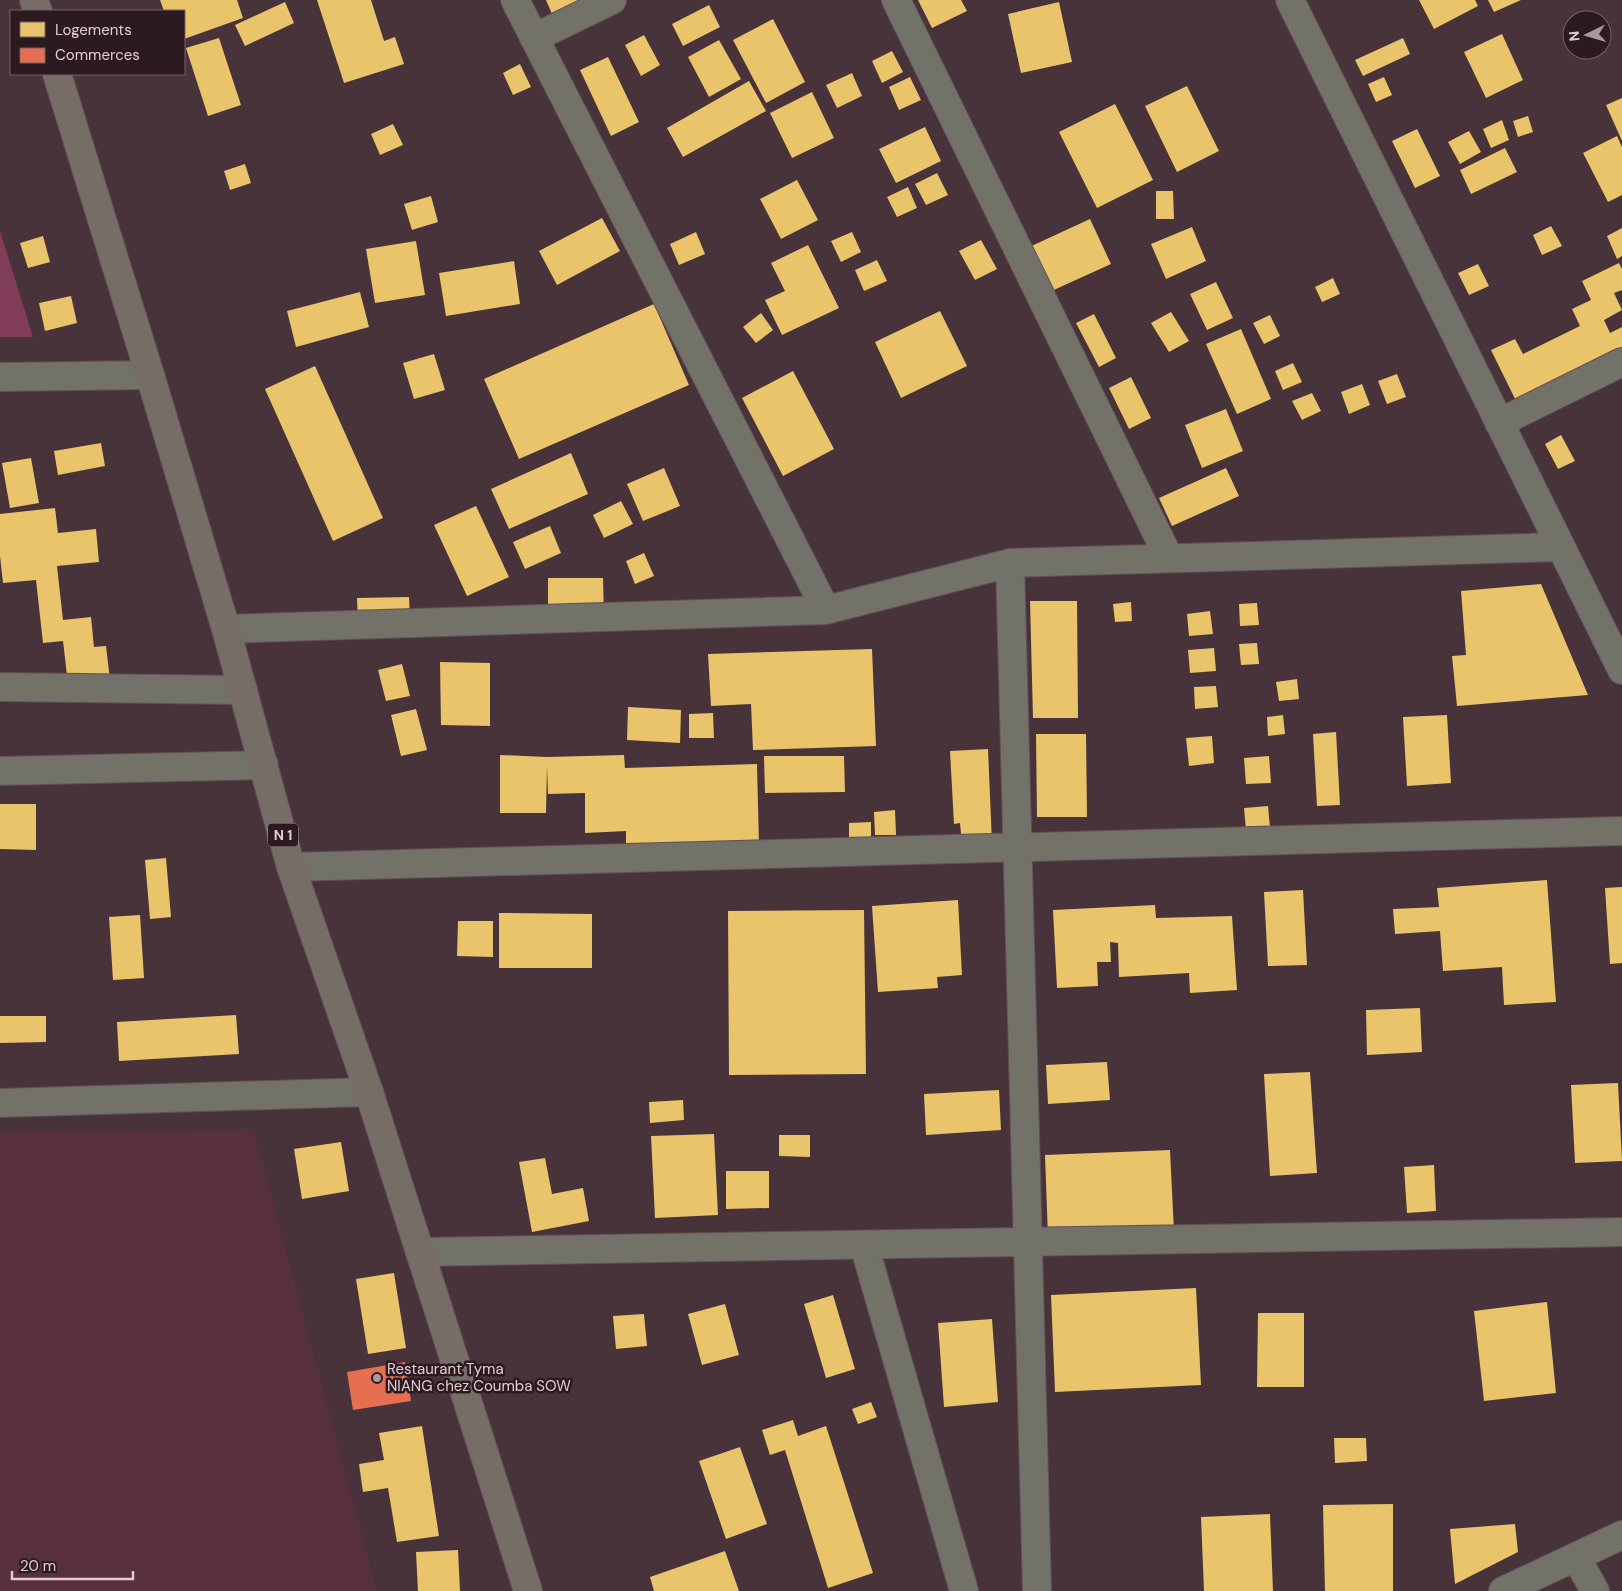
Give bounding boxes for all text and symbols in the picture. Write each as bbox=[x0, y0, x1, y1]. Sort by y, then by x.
legend bbox=[10, 10, 185, 75]
north arrow bbox=[1562, 10, 1612, 60]
text: Logements bbox=[55, 20, 132, 40]
text: N bbox=[1565, 30, 1583, 42]
text: Commerces bbox=[55, 45, 140, 65]
road number: N 1 bbox=[268, 824, 298, 846]
place label: Restaurant Tyma NIANG chez Coumba SOW bbox=[387, 1359, 571, 1396]
marker: Restaurant Tyma NIANG chez Coumba SOW bbox=[371, 1372, 383, 1384]
scale bar bbox=[12, 1548, 134, 1580]
text: 20 m bbox=[20, 1556, 56, 1576]

